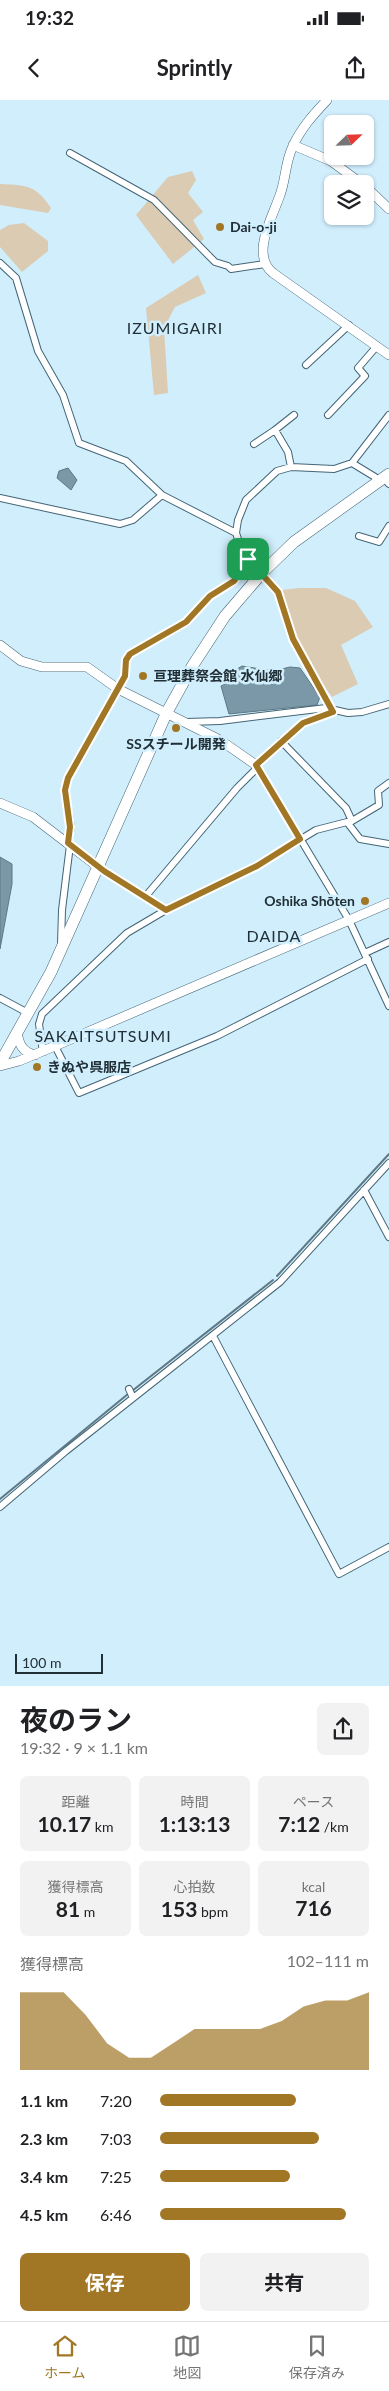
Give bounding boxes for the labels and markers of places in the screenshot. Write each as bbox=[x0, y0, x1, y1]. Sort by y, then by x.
place label: Dai-o-ji bbox=[230, 218, 277, 235]
marker: Dai-o-ji bbox=[214, 221, 226, 233]
pin bbox=[227, 538, 269, 580]
place label: 亘理葬祭会館 水仙郷 bbox=[153, 667, 282, 684]
marker: 亘理葬祭会館 水仙郷 bbox=[137, 670, 149, 682]
marker: SSスチール開発 bbox=[170, 722, 182, 734]
place label: SSスチール開発 bbox=[126, 735, 226, 752]
place label: Oshika Shōten bbox=[264, 892, 355, 909]
marker: Oshika Shōten bbox=[359, 895, 371, 907]
place label: きぬや呉服店 bbox=[47, 1058, 131, 1075]
marker: きぬや呉服店 bbox=[31, 1061, 43, 1073]

